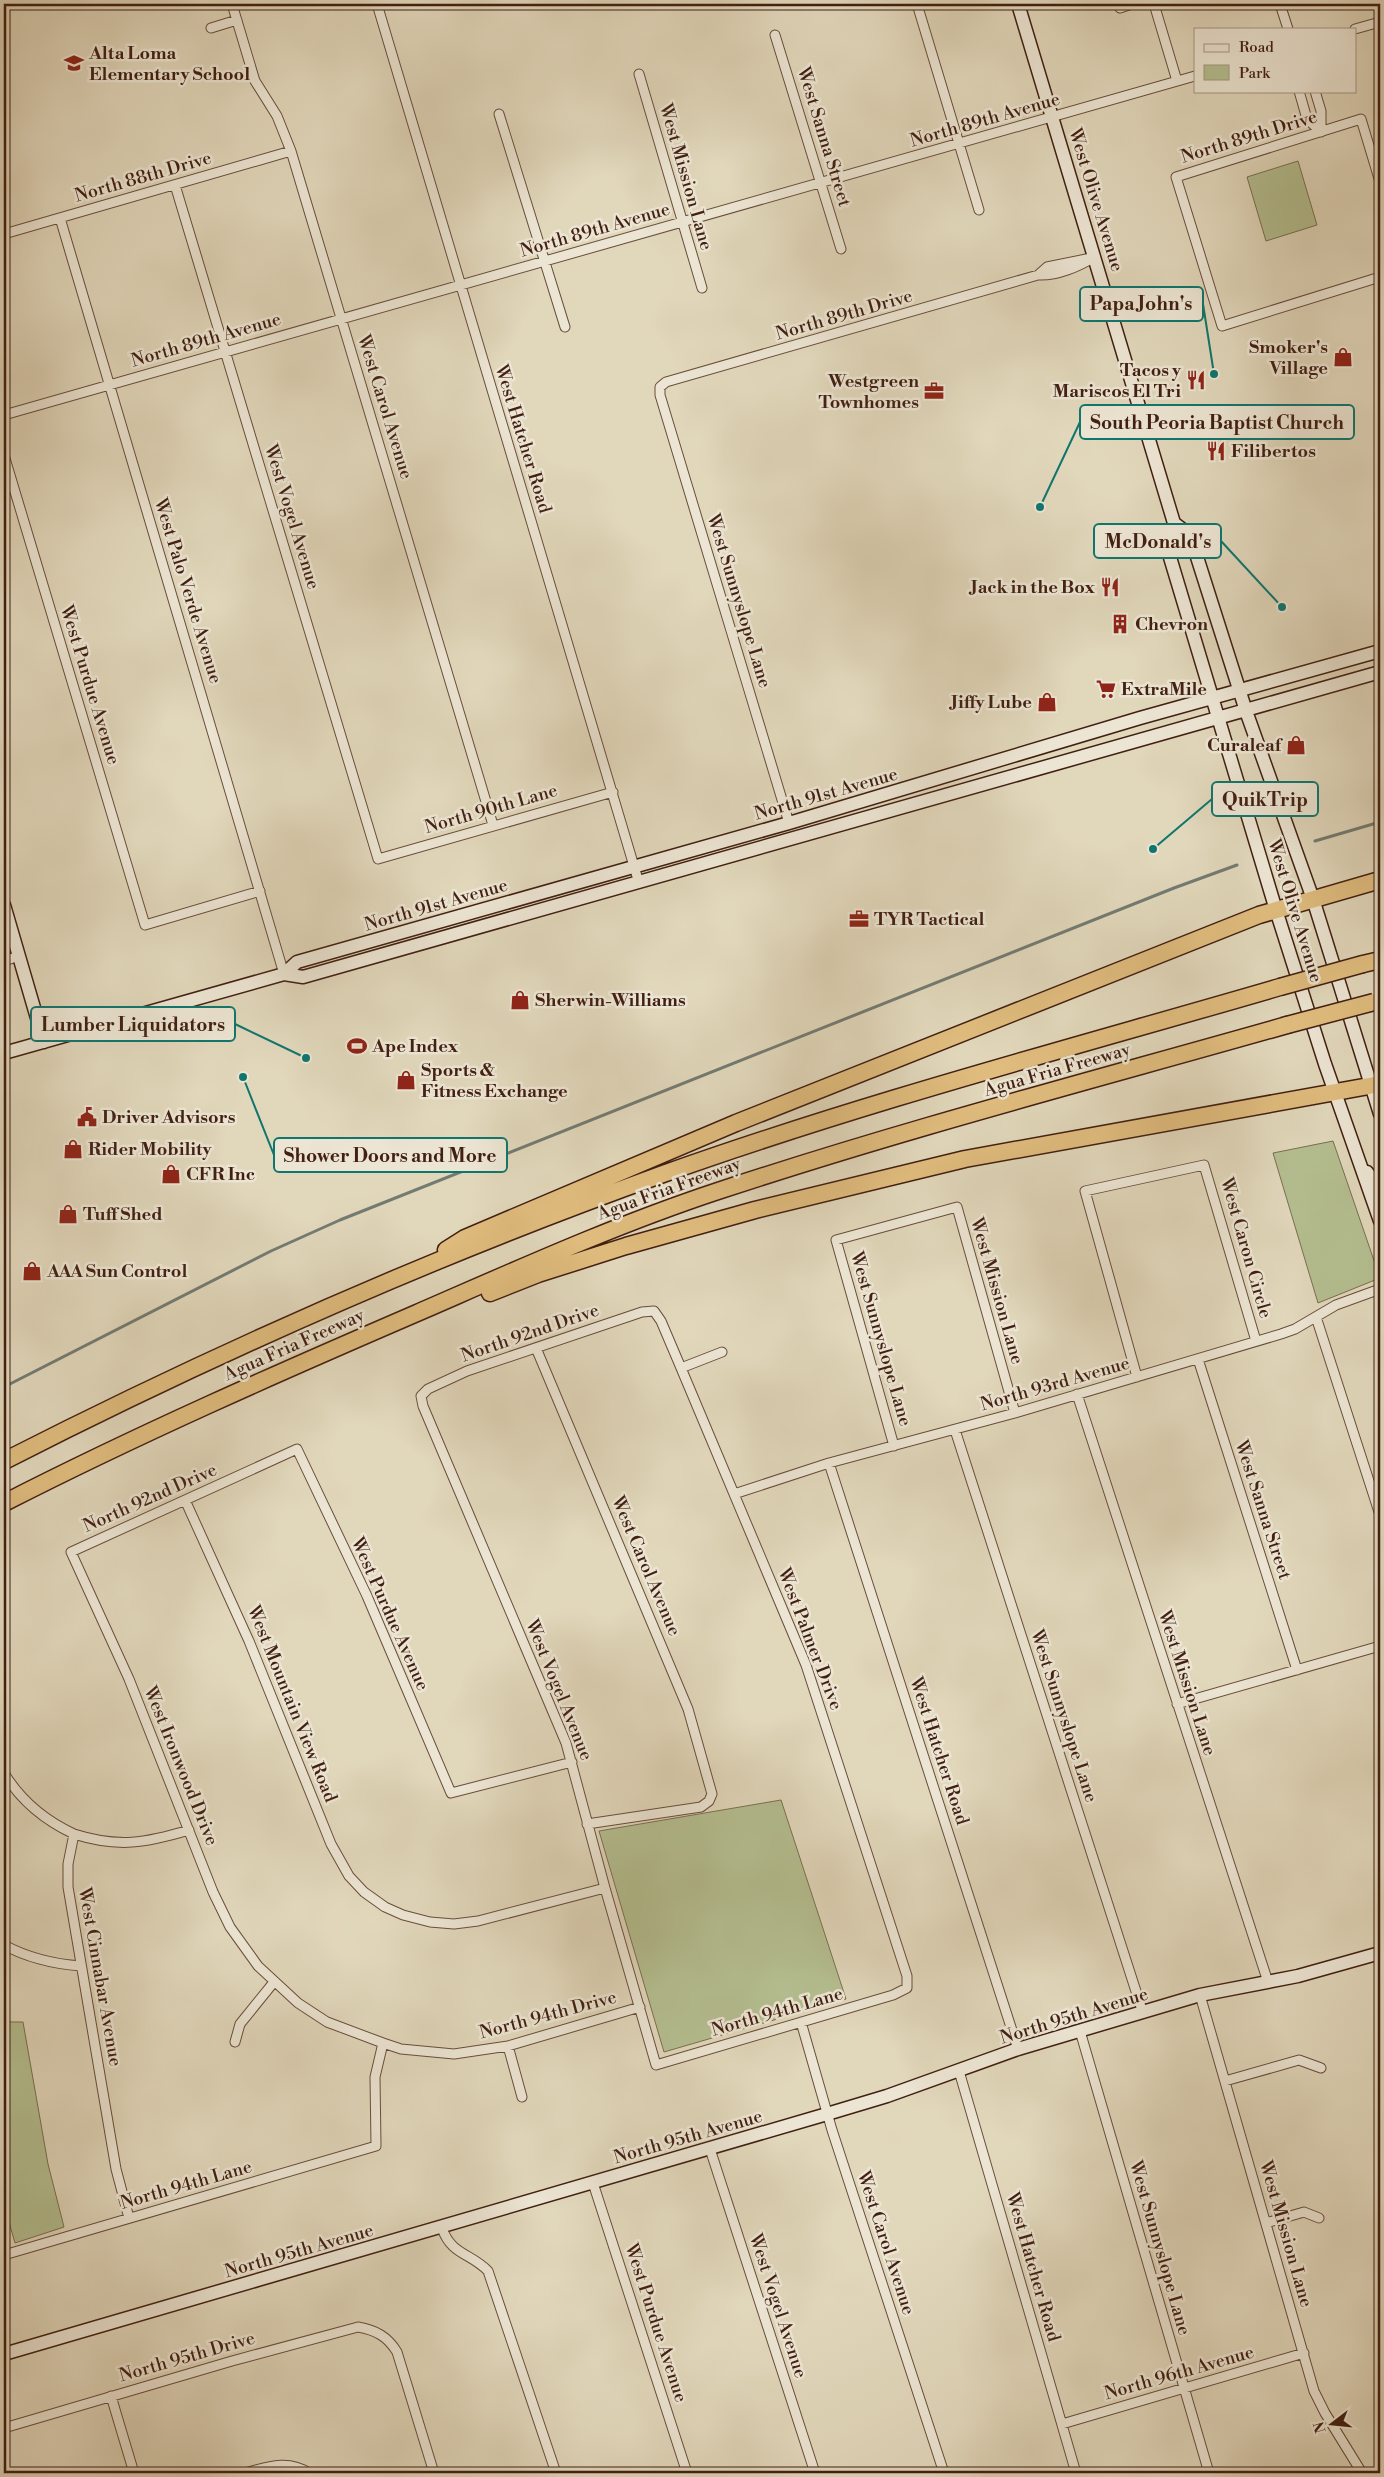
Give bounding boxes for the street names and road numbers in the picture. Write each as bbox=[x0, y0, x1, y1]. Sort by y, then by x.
street label: West Sanna Street bbox=[792, 63, 856, 210]
street label: North 89th Avenue bbox=[907, 88, 1063, 152]
street label: West Mission Lane bbox=[654, 100, 718, 253]
street label: North 89th Drive bbox=[1178, 105, 1320, 169]
street label: West Olive Avenue bbox=[1063, 125, 1129, 274]
street label: North 88th Drive bbox=[72, 146, 214, 208]
street label: North 89th Avenue bbox=[517, 198, 673, 262]
street label: North 89th Drive bbox=[773, 284, 915, 346]
street label: North 89th Avenue bbox=[128, 308, 284, 372]
street label: West Carol Avenue bbox=[352, 331, 418, 482]
street label: West Hatcher Road bbox=[489, 361, 557, 517]
street label: West Vogel Avenue bbox=[259, 441, 325, 592]
street label: West Palo Verde Avenue bbox=[149, 495, 227, 686]
street label: West Sunnyslope Lane bbox=[701, 510, 776, 691]
street label: West Purdue Avenue bbox=[55, 602, 125, 767]
street label: North 91st Avenue bbox=[752, 763, 900, 825]
street label: North 90th Lane bbox=[422, 779, 560, 839]
street label: West Olive Avenue bbox=[1262, 836, 1328, 985]
street label: North 91st Avenue bbox=[362, 874, 510, 936]
street label: Agua Fria Freeway bbox=[980, 1038, 1133, 1102]
street label: Agua Fria Freeway bbox=[593, 1152, 744, 1226]
street label: West Caron Circle bbox=[1215, 1174, 1277, 1321]
street label: West Mission Lane bbox=[965, 1214, 1029, 1367]
street label: West Sunnyslope Lane bbox=[845, 1248, 917, 1429]
street label: North 92nd Drive bbox=[458, 1299, 602, 1367]
street label: Agua Fria Freeway bbox=[219, 1304, 368, 1387]
street label: North 93rd Avenue bbox=[978, 1352, 1132, 1416]
street label: West Sanna Street bbox=[1229, 1437, 1297, 1583]
street label: North 92nd Drive bbox=[79, 1458, 221, 1538]
street label: West Carol Avenue bbox=[606, 1492, 686, 1639]
street label: West Purdue Avenue bbox=[345, 1533, 434, 1694]
street label: West Palmer Drive bbox=[772, 1564, 848, 1713]
street label: West Mountain View Road bbox=[242, 1601, 342, 1806]
street label: West Mission Lane bbox=[1152, 1607, 1221, 1759]
street label: West Vogel Avenue bbox=[520, 1615, 598, 1764]
street label: West Sunnyslope Lane bbox=[1025, 1626, 1103, 1805]
street label: West Hatcher Road bbox=[904, 1673, 974, 1829]
street label: West Ironwood Drive bbox=[138, 1682, 223, 1849]
street label: West Cinnabar Avenue bbox=[73, 1885, 127, 2068]
street label: North 94th Lane bbox=[708, 1982, 846, 2042]
street label: North 95th Avenue bbox=[997, 1983, 1151, 2049]
street label: North 94th Drive bbox=[477, 1986, 619, 2044]
street label: North 95th Avenue bbox=[611, 2105, 765, 2169]
street label: North 94th Lane bbox=[117, 2155, 255, 2215]
street label: West Sunnyslope Lane bbox=[1124, 2157, 1196, 2338]
street label: West Mission Lane bbox=[1254, 2157, 1318, 2310]
street label: West Carol Avenue bbox=[852, 2167, 920, 2318]
street label: West Hatcher Road bbox=[1000, 2189, 1065, 2345]
street label: North 95th Avenue bbox=[222, 2219, 376, 2283]
street label: West Vogel Avenue bbox=[744, 2230, 812, 2381]
street label: West Purdue Avenue bbox=[619, 2240, 692, 2405]
street label: North 95th Drive bbox=[116, 2327, 258, 2387]
street label: North 96th Avenue bbox=[1101, 2341, 1257, 2405]

